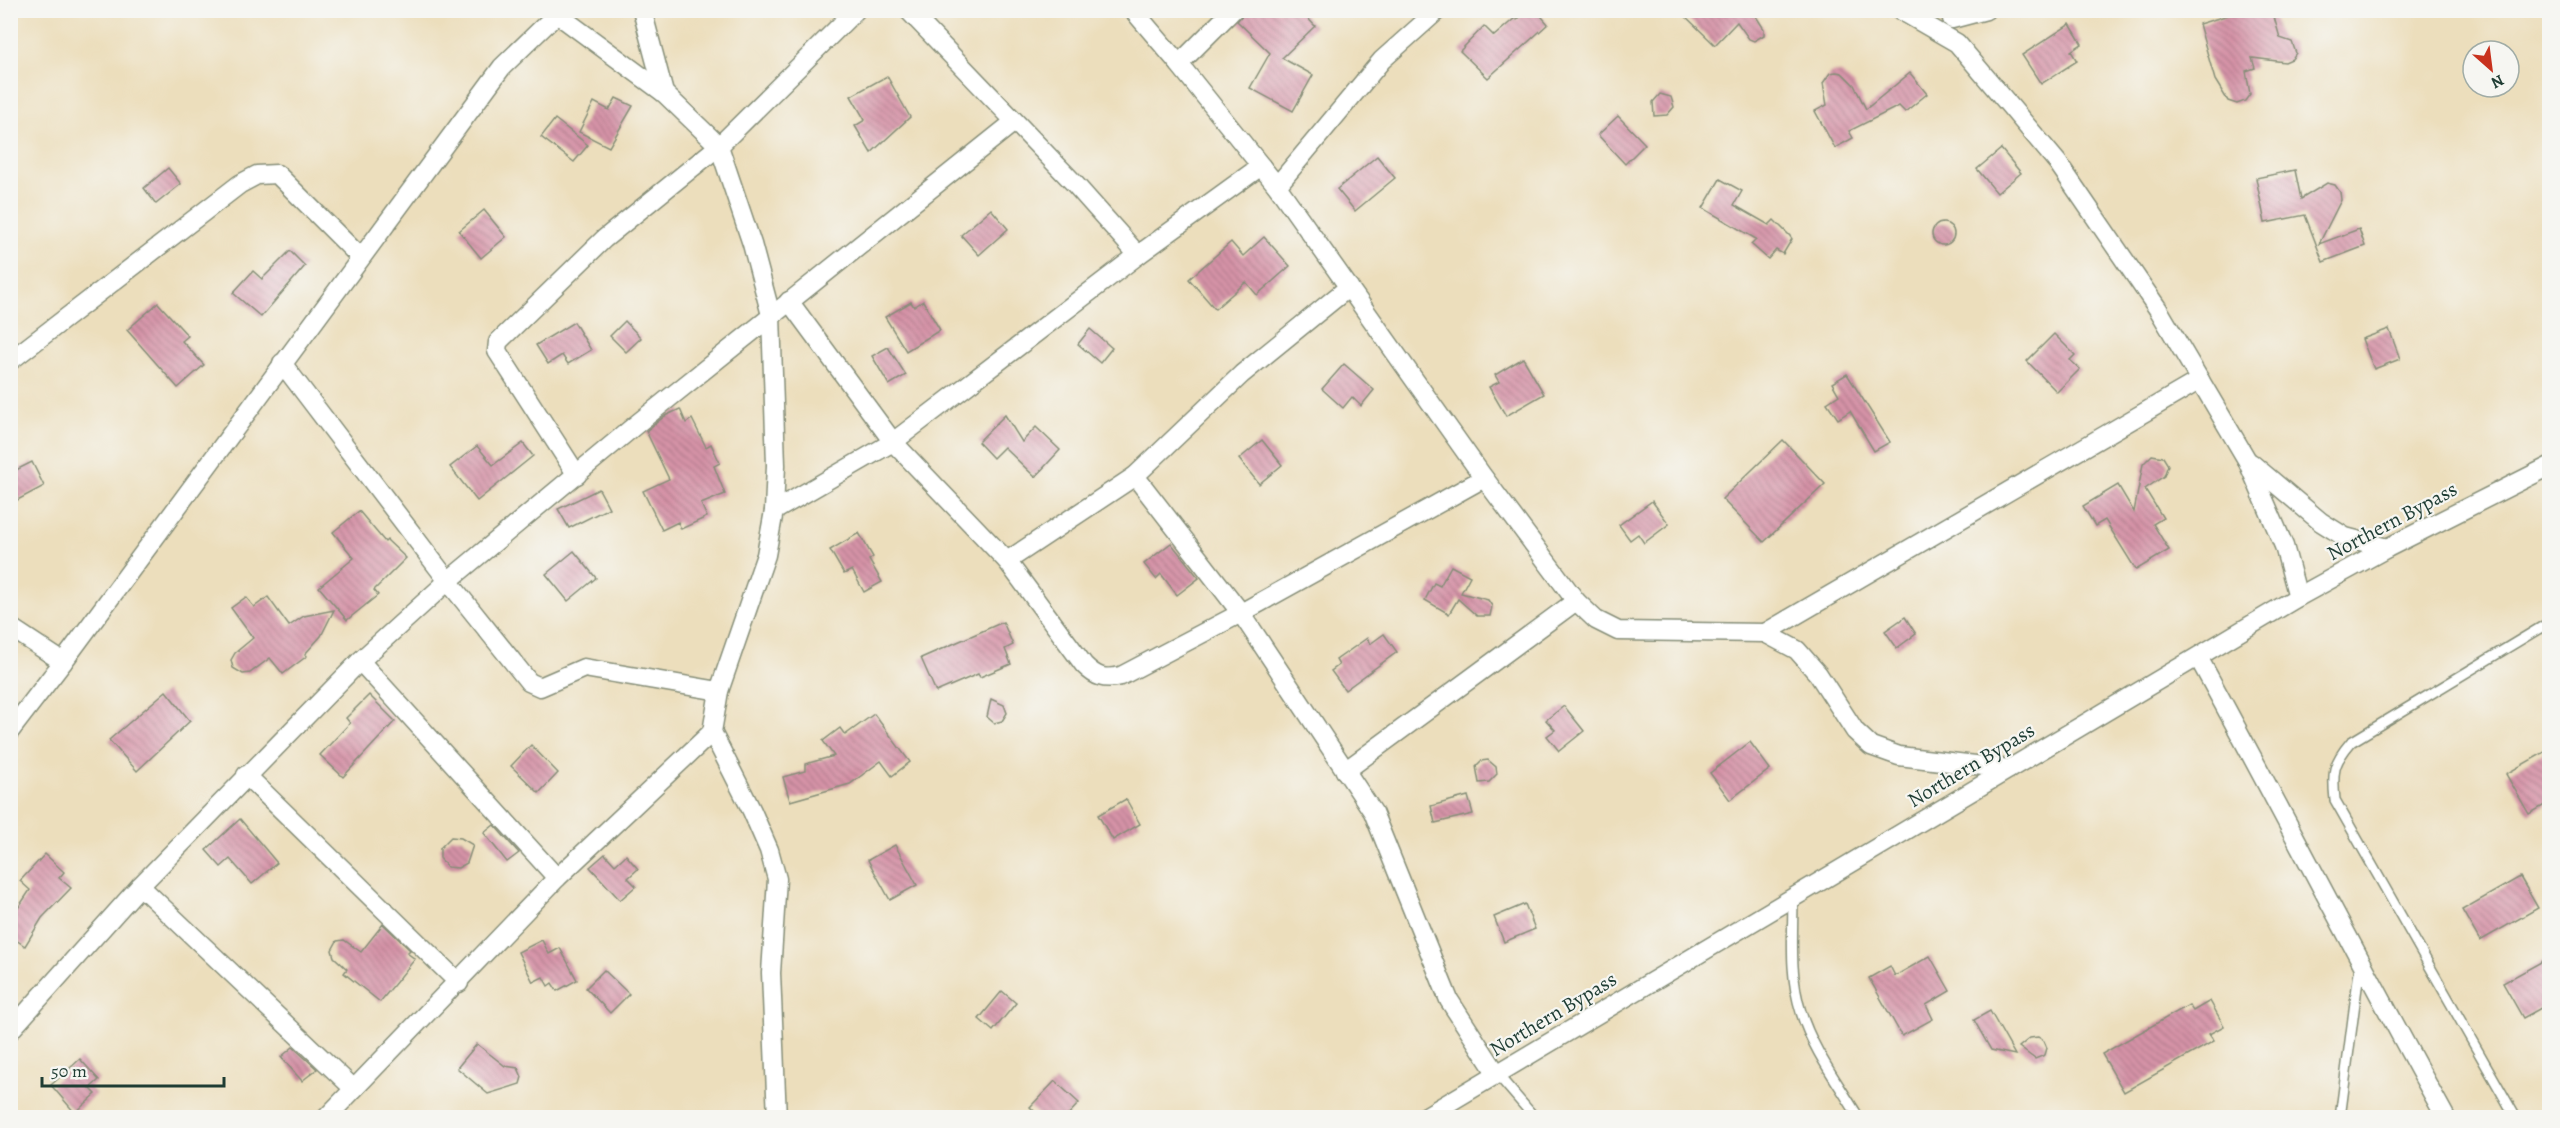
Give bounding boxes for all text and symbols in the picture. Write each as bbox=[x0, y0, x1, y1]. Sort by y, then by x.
north arrow bbox=[2461, 39, 2521, 99]
text: N bbox=[2487, 69, 2508, 94]
street label: Northern Bypass bbox=[2322, 475, 2462, 567]
street label: Northern Bypass bbox=[1902, 716, 2040, 814]
street label: Northern Bypass bbox=[1484, 965, 1622, 1063]
scale bar bbox=[42, 1050, 224, 1088]
text: 50 m bbox=[51, 1059, 87, 1083]

